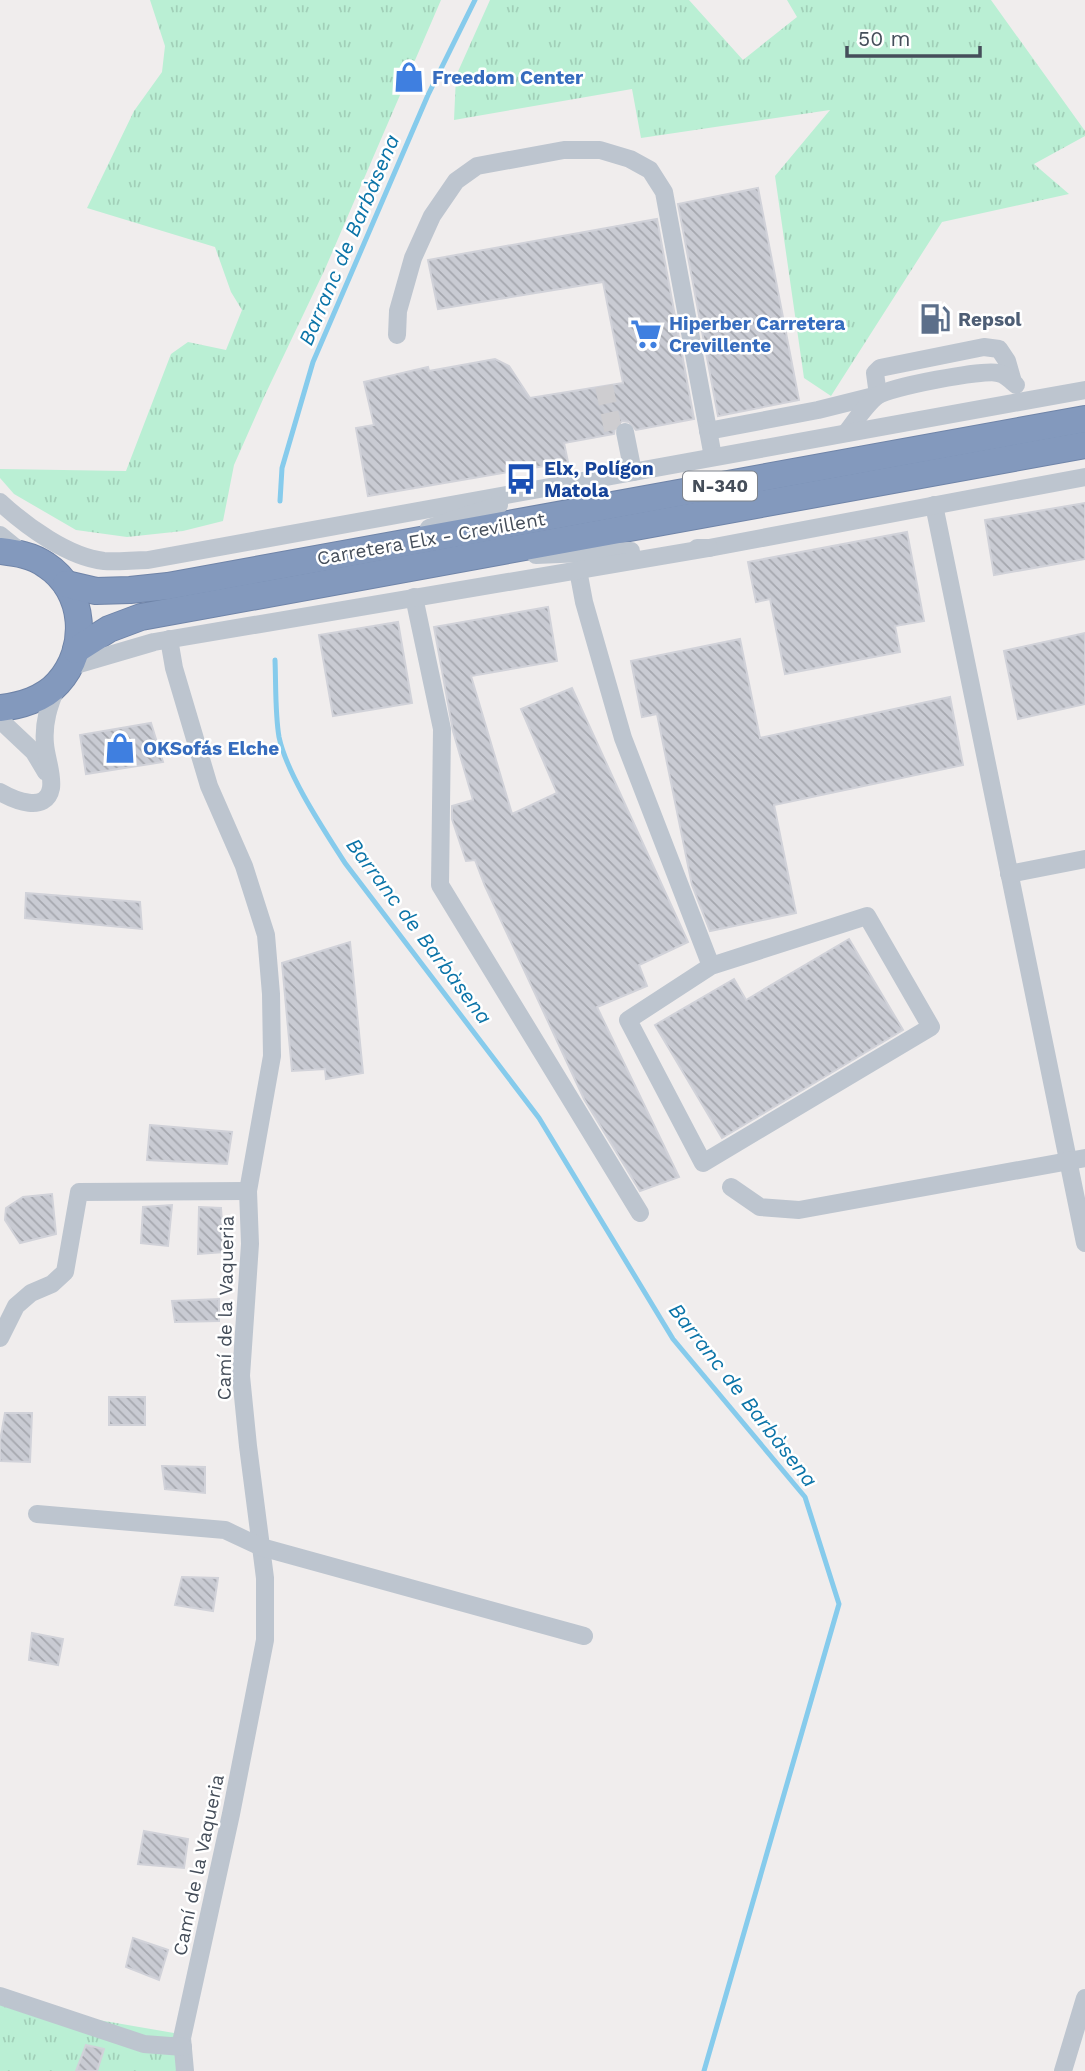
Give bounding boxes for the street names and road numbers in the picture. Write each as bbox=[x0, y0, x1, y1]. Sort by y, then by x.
road number: N-340 bbox=[683, 472, 757, 500]
street label: Carretera Elx - Crevillent bbox=[315, 507, 547, 570]
street label: Camí de la Vaqueria bbox=[212, 1215, 239, 1401]
street label: Camí de la Vaqueria bbox=[168, 1772, 229, 1958]

